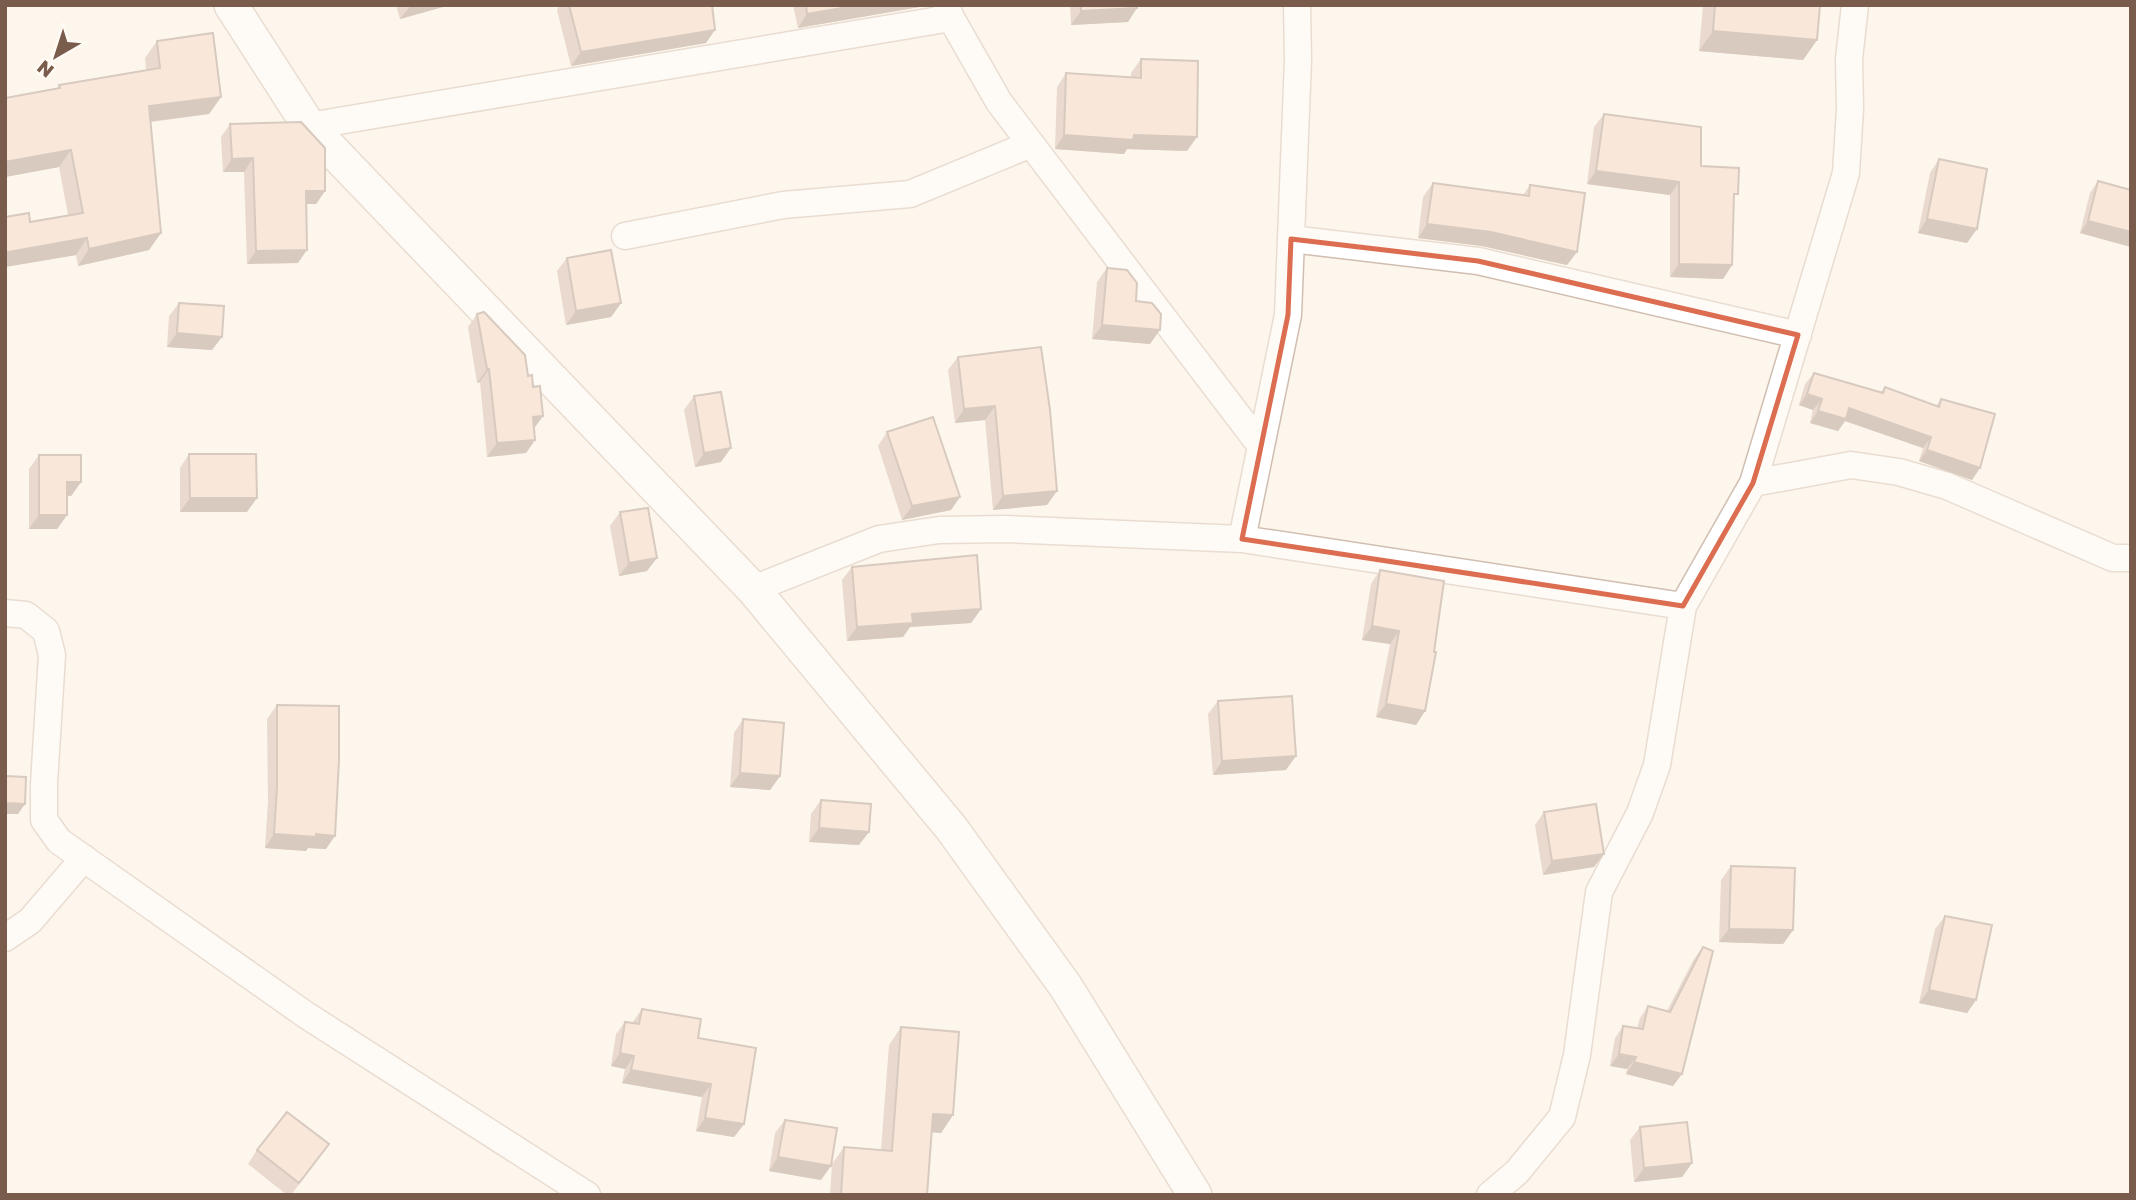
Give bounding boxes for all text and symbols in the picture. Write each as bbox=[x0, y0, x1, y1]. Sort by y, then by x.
north arrow bbox=[21, 21, 91, 91]
text: N bbox=[32, 56, 58, 83]

